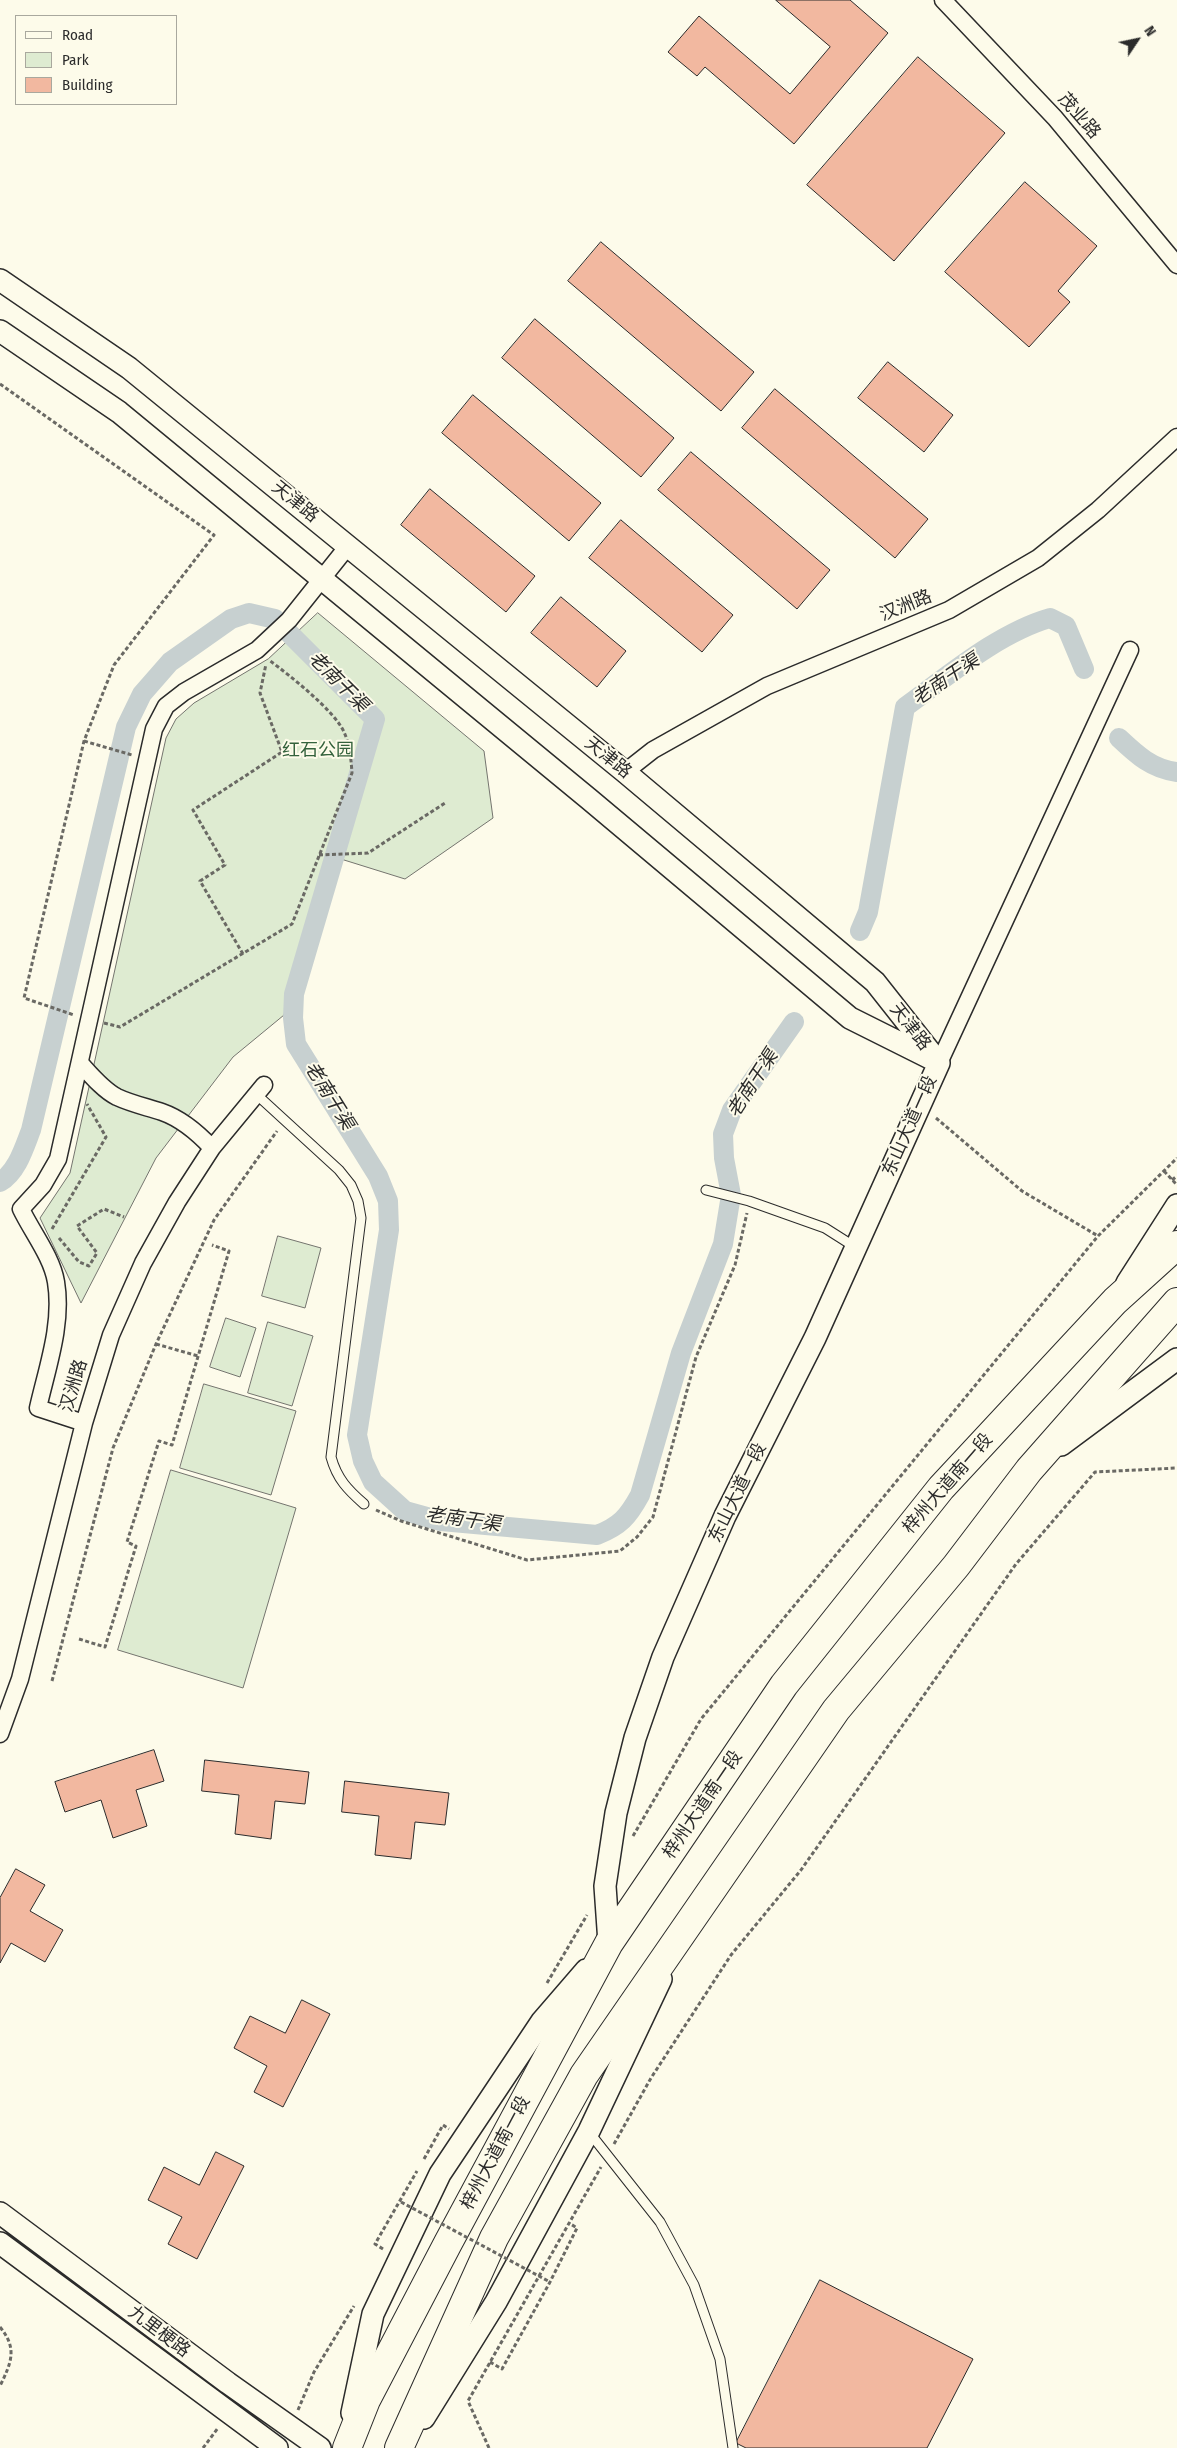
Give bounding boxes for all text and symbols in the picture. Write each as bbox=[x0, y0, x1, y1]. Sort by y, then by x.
legend bbox=[15, 15, 178, 105]
north arrow bbox=[1112, 15, 1162, 65]
text: N bbox=[1140, 23, 1159, 40]
text: Road bbox=[62, 26, 93, 44]
text: Park bbox=[62, 51, 89, 69]
text: Building bbox=[62, 76, 113, 94]
street label: 茂业路 bbox=[1053, 89, 1105, 143]
street label: 天津路 bbox=[267, 477, 323, 527]
street label: 汉洲路 bbox=[877, 586, 935, 626]
water label: 老南干渠 bbox=[303, 647, 373, 717]
water label: 老南干渠 bbox=[908, 649, 984, 711]
street label: 天津路 bbox=[580, 733, 636, 783]
park label: 红石公园 bbox=[282, 740, 354, 762]
street label: 天津路 bbox=[885, 999, 935, 1055]
water label: 老南干渠 bbox=[723, 1046, 783, 1122]
water label: 老南干渠 bbox=[299, 1058, 359, 1134]
street label: 东山大道一段 bbox=[878, 1072, 942, 1180]
street label: 汉洲路 bbox=[56, 1357, 92, 1415]
street label: 梓州大道南一段 bbox=[899, 1429, 997, 1539]
street label: 东山大道一段 bbox=[705, 1440, 771, 1546]
water label: 老南干渠 bbox=[424, 1503, 502, 1537]
street label: 梓州大道南一段 bbox=[659, 1747, 747, 1863]
street label: 梓州大道南一段 bbox=[457, 2092, 535, 2214]
street label: 九里梗路 bbox=[124, 2302, 194, 2362]

